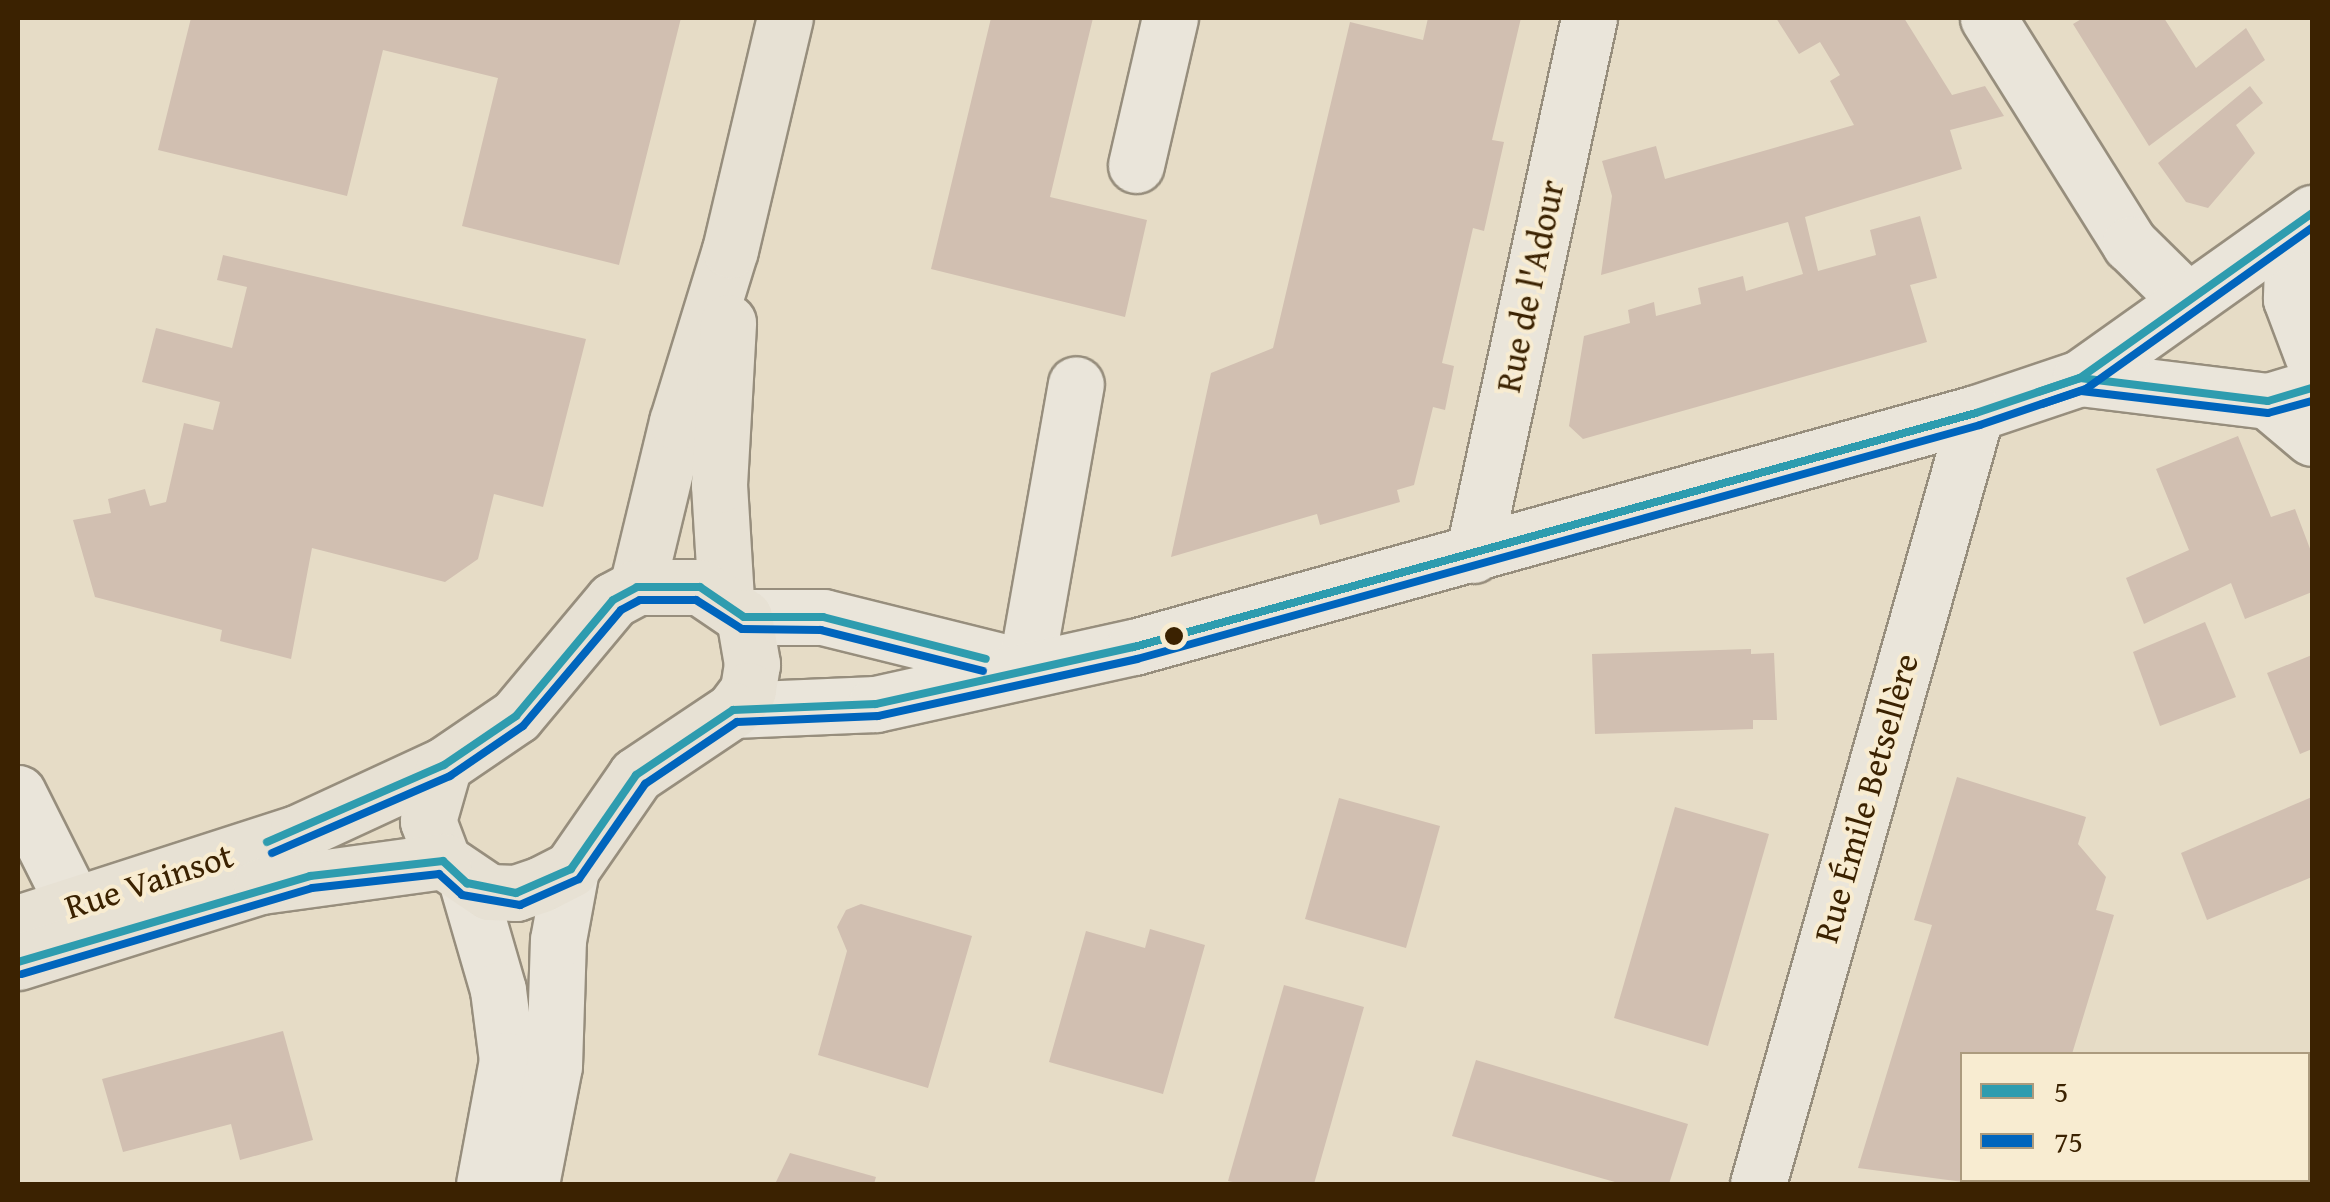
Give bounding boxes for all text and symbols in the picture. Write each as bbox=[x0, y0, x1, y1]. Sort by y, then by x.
street label: Rue de l'Adour bbox=[1487, 176, 1573, 396]
unlabelled marker bbox=[1164, 626, 1184, 646]
street label: Rue Émile Betsellère bbox=[1805, 649, 1927, 947]
street label: Rue Vainsot bbox=[60, 834, 238, 928]
legend bbox=[1960, 1052, 2310, 1182]
text: 5 bbox=[2054, 1069, 2068, 1113]
text: 75 bbox=[2054, 1119, 2083, 1163]

